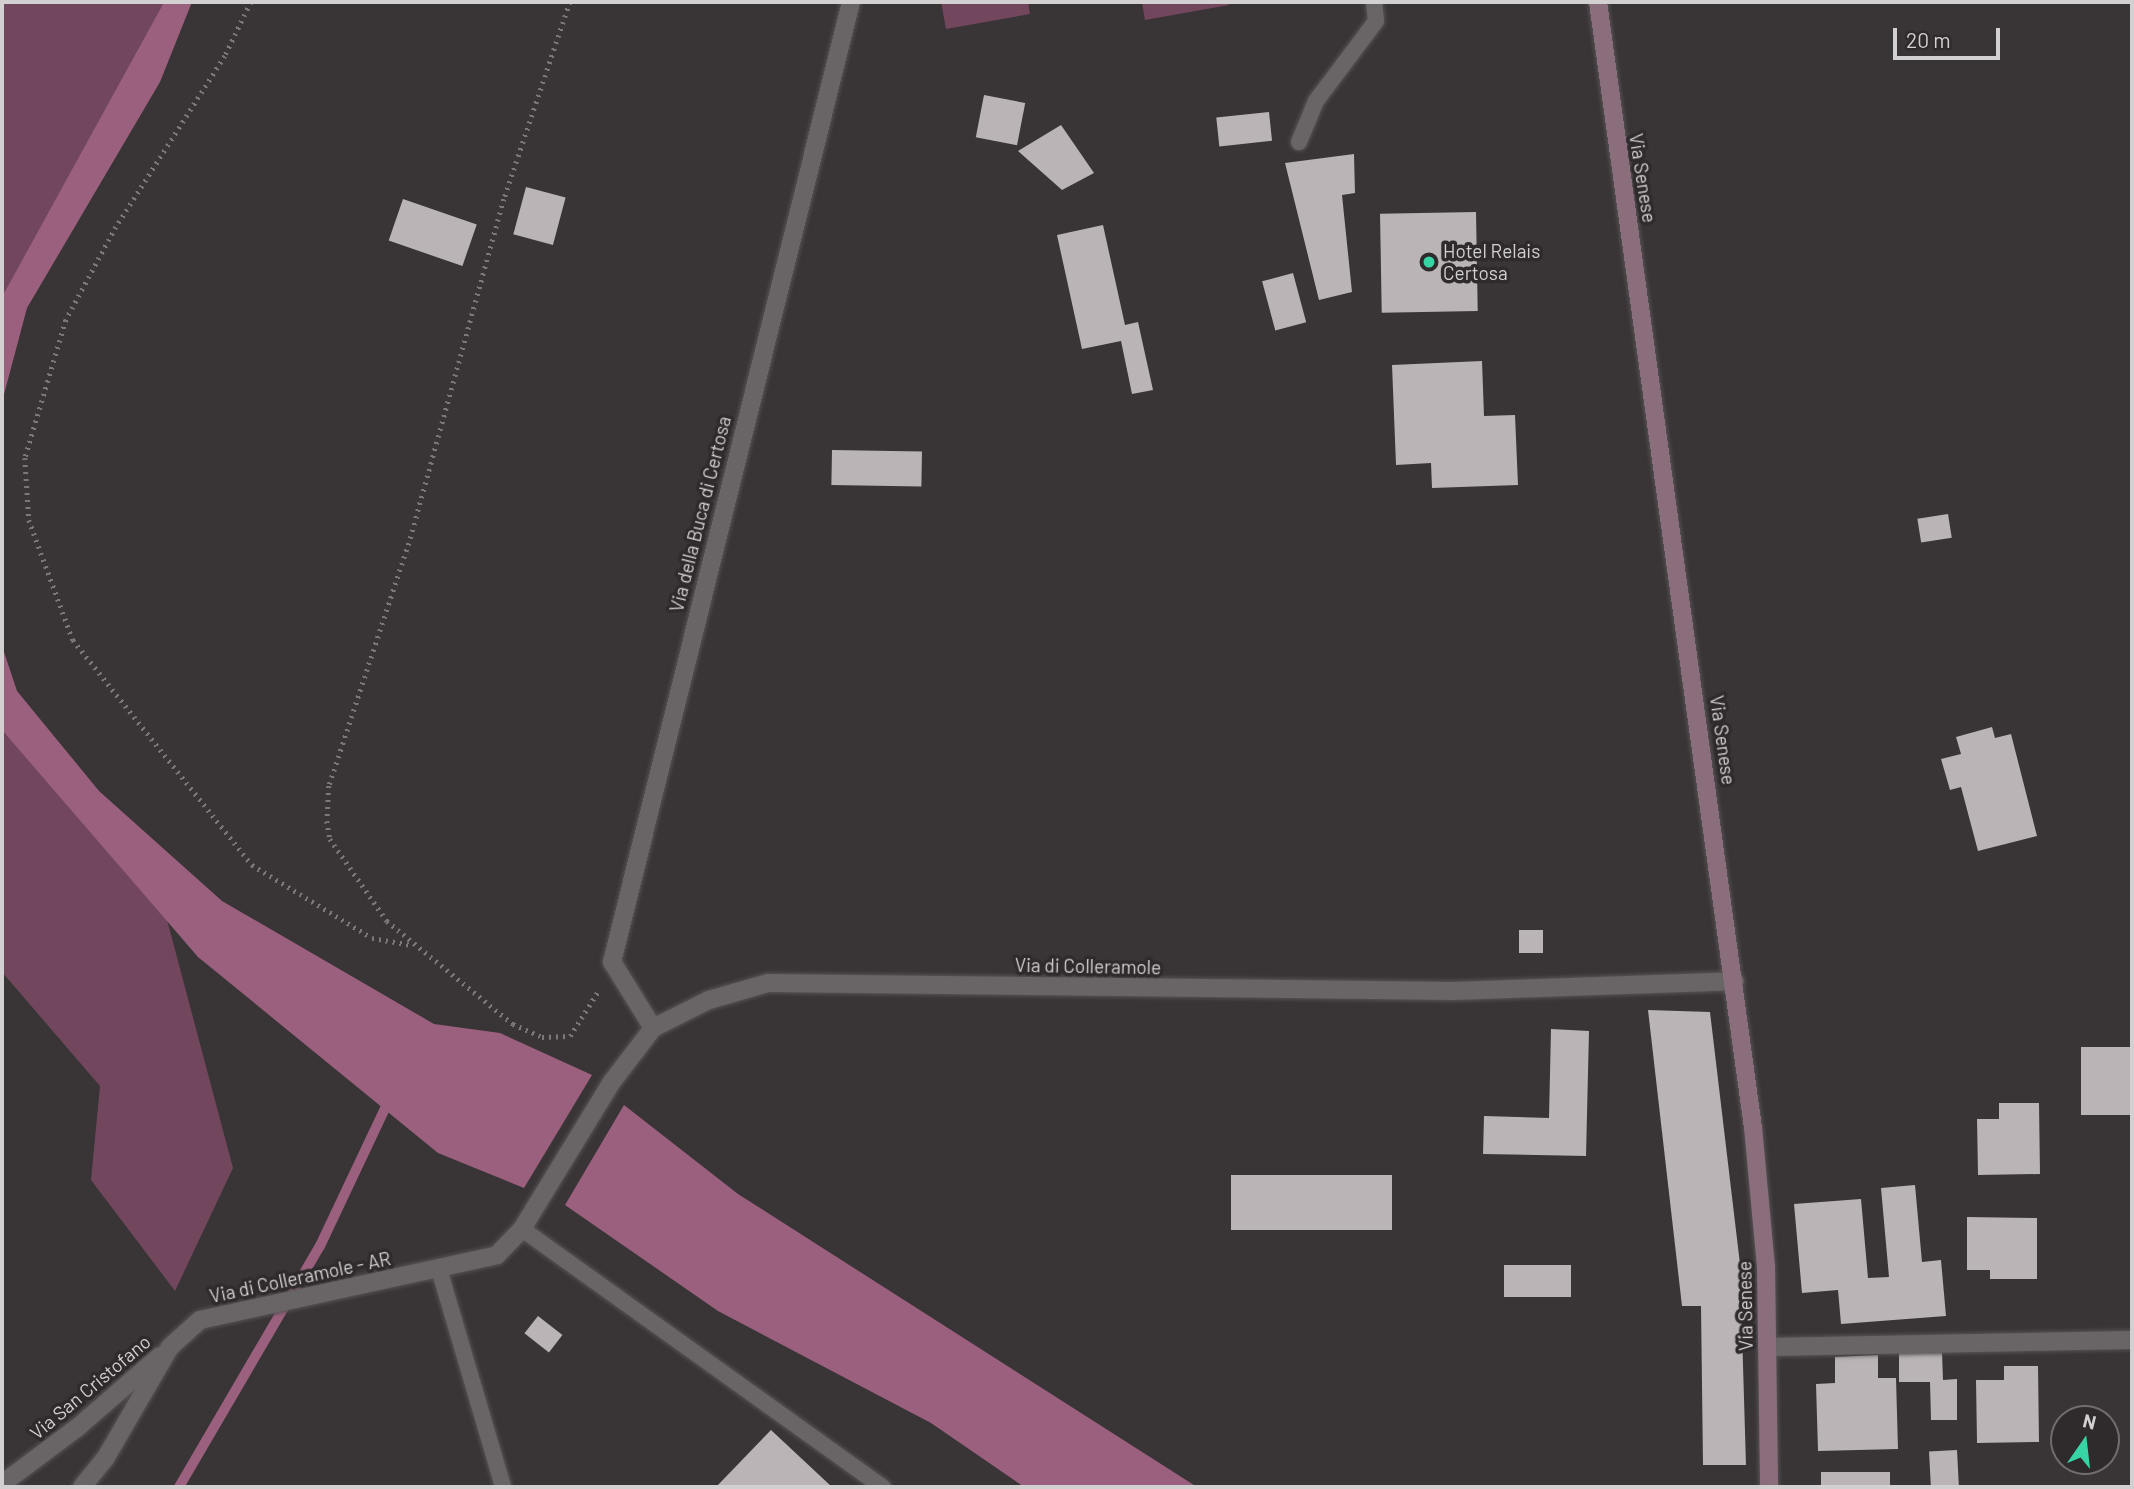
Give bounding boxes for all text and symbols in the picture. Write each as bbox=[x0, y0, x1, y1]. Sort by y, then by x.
scale bar bbox=[1896, 14, 2003, 58]
text: 20 m bbox=[1906, 27, 1951, 52]
street label: Via Senese bbox=[1625, 132, 1661, 224]
place label: Hotel Relais Certosa bbox=[1443, 240, 1540, 284]
marker: Hotel Relais Certosa bbox=[1421, 254, 1437, 270]
street label: Via della Buca di Certosa bbox=[665, 414, 735, 614]
street label: Via Senese bbox=[1705, 694, 1741, 786]
street label: Via di Colleramole bbox=[1015, 953, 1161, 979]
street label: Via di Colleramole - AR bbox=[207, 1247, 393, 1307]
street label: Via Senese bbox=[1733, 1261, 1757, 1351]
street label: Via San Cristofano bbox=[25, 1330, 155, 1444]
north arrow bbox=[2050, 1405, 2120, 1475]
text: N bbox=[2081, 1408, 2099, 1434]

